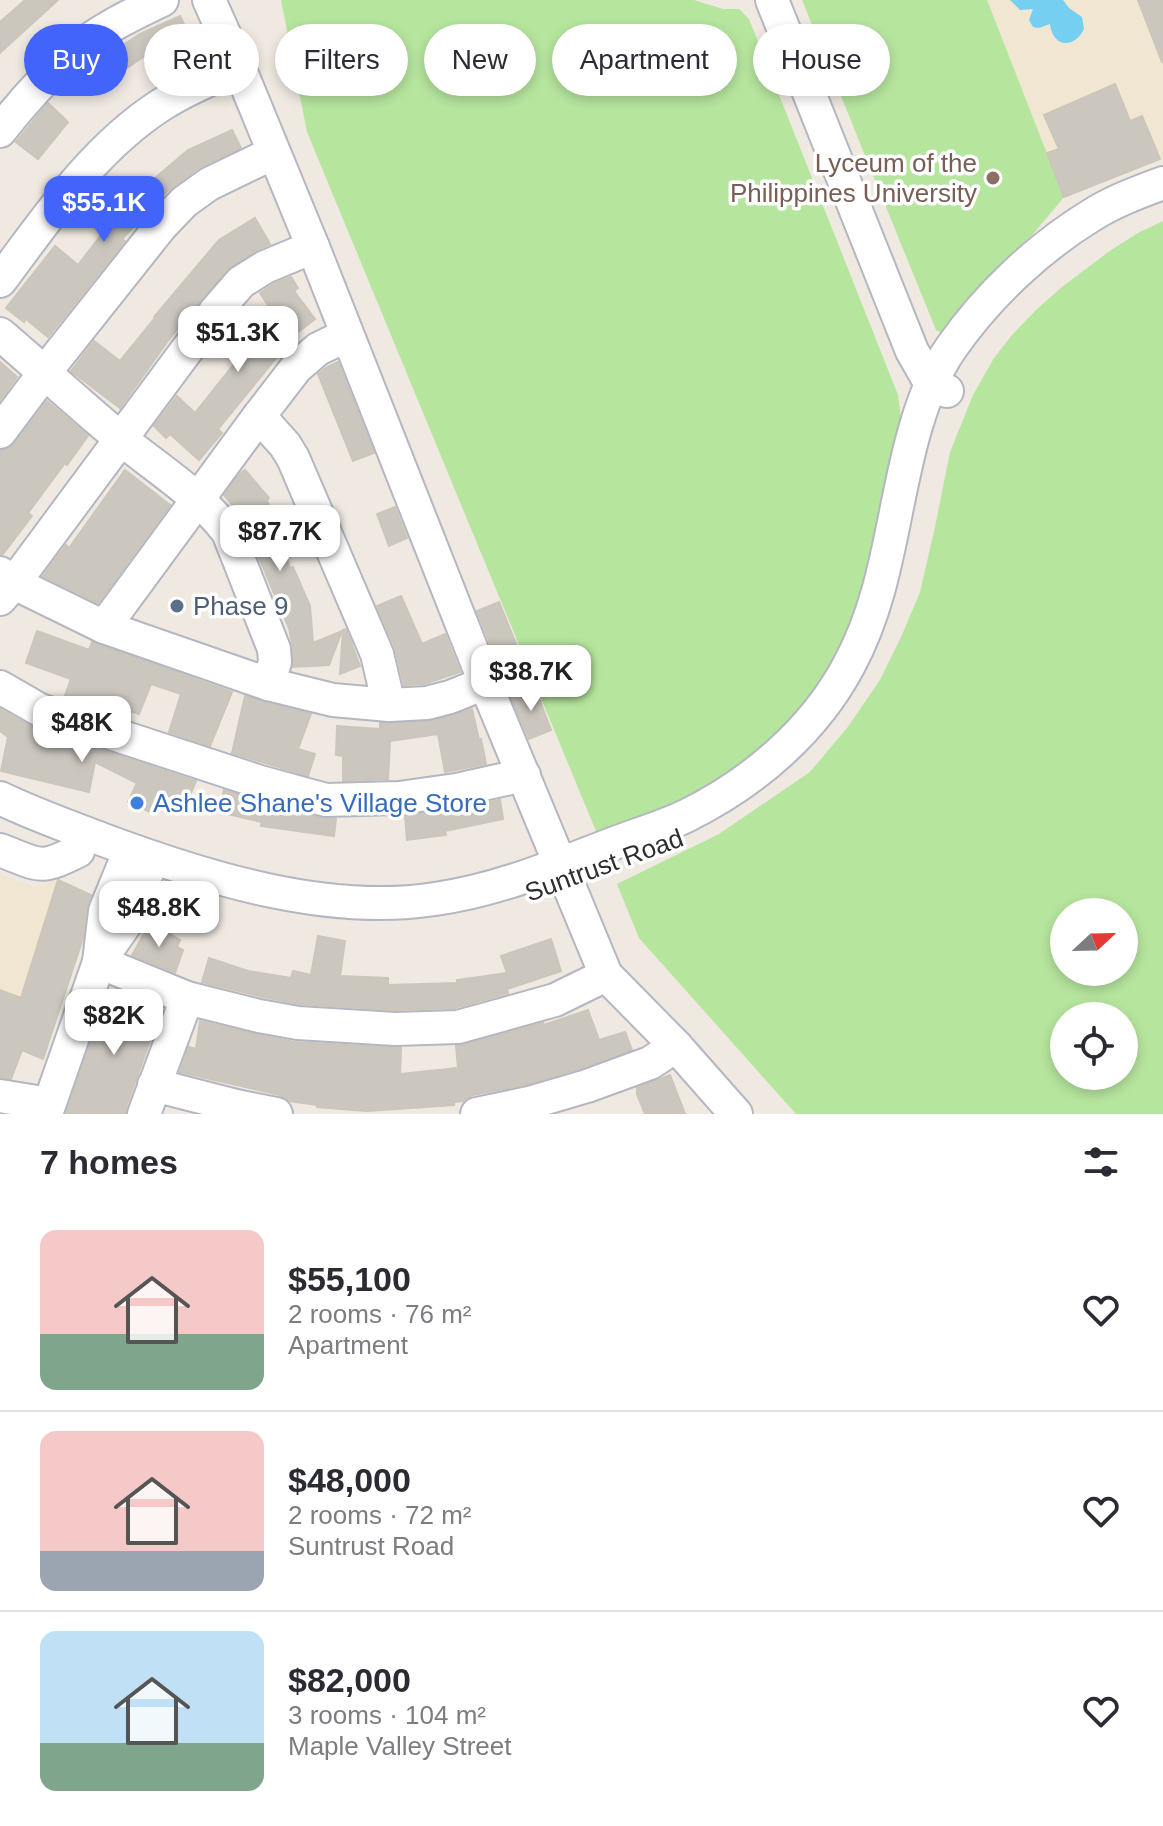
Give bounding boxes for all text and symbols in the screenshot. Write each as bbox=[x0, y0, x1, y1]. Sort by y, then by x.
chip: Buy bbox=[24, 24, 128, 96]
chip: Rent bbox=[144, 24, 259, 96]
chip: Filters bbox=[275, 24, 408, 96]
chip: New bbox=[424, 24, 536, 96]
chip: Apartment bbox=[552, 24, 737, 96]
chip: House bbox=[753, 24, 890, 96]
place label: Lyceum of the Philippines University bbox=[730, 148, 977, 208]
marker: Lyceum of the Philippines University bbox=[984, 169, 1002, 187]
pin: $55.1K bbox=[39, 176, 169, 244]
text: $55.1K bbox=[62, 187, 146, 217]
pin: $51.3K bbox=[173, 306, 303, 374]
text: $51.3K bbox=[196, 317, 280, 347]
pin: $87.7K bbox=[215, 505, 345, 573]
text: $87.7K bbox=[238, 516, 322, 546]
place label: Phase 9 bbox=[193, 591, 288, 621]
marker: Phase 9 bbox=[168, 597, 186, 615]
pin: $38.7K bbox=[466, 645, 596, 713]
text: $38.7K bbox=[489, 656, 573, 686]
pin: $48K bbox=[35, 696, 129, 764]
text: $48K bbox=[51, 707, 113, 737]
place label: Ashlee Shane's Village Store bbox=[153, 788, 487, 818]
marker: Ashlee Shane's Village Store bbox=[128, 794, 146, 812]
street label: Suntrust Road bbox=[521, 822, 687, 908]
pin: $48.8K bbox=[94, 881, 224, 949]
text: $48.8K bbox=[117, 892, 201, 922]
north arrow bbox=[1050, 898, 1138, 986]
map controls bbox=[1050, 898, 1138, 1090]
pin: $82K bbox=[67, 989, 161, 1057]
text: $82K bbox=[83, 1000, 145, 1030]
button: locate bbox=[1050, 1002, 1138, 1090]
icon: filters bbox=[1079, 1140, 1123, 1184]
text: 7 homes bbox=[40, 1143, 178, 1181]
text: $55,100 bbox=[288, 1260, 411, 1298]
icon: home bbox=[104, 1262, 200, 1358]
icon: heart bbox=[1079, 1288, 1123, 1332]
text: 2 rooms · 76 m² bbox=[288, 1299, 472, 1329]
text: Apartment bbox=[288, 1330, 408, 1360]
text: $48,000 bbox=[288, 1461, 411, 1499]
icon: home bbox=[104, 1463, 200, 1559]
icon: heart bbox=[1079, 1489, 1123, 1533]
text: 2 rooms · 72 m² bbox=[288, 1500, 472, 1530]
text: Suntrust Road bbox=[288, 1531, 454, 1561]
text: $82,000 bbox=[288, 1661, 411, 1699]
icon: home bbox=[104, 1663, 200, 1759]
icon: heart bbox=[1079, 1689, 1123, 1733]
text: 3 rooms · 104 m² bbox=[288, 1700, 486, 1730]
text: Maple Valley Street bbox=[288, 1731, 512, 1761]

